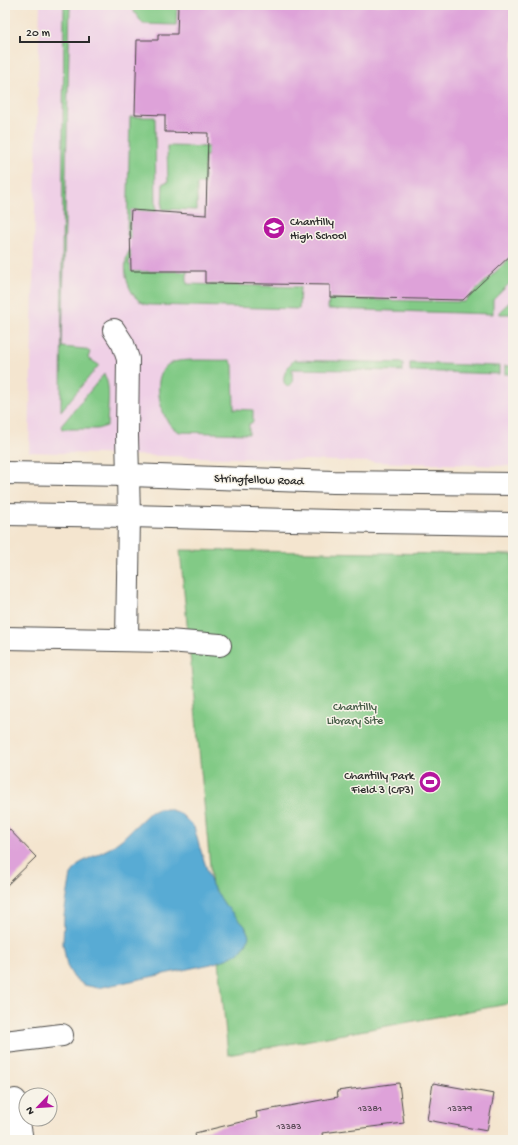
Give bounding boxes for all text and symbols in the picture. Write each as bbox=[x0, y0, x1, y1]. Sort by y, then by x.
scale bar bbox=[20, 18, 89, 44]
text: 20 m bbox=[26, 27, 51, 41]
school or university icon: Chantilly High School bbox=[261, 215, 287, 241]
place label: Chantilly High School bbox=[290, 216, 347, 244]
street label: Stringfellow Road bbox=[214, 472, 305, 490]
park label: Chantilly Library Site bbox=[327, 701, 384, 729]
sports icon: Chantilly Park Field 3 (CP3) bbox=[417, 769, 443, 795]
place label: Chantilly Park Field 3 (CP3) bbox=[344, 770, 416, 798]
north arrow bbox=[18, 1087, 58, 1127]
house number: 13381 bbox=[357, 1103, 382, 1115]
house number: 13379 bbox=[447, 1103, 472, 1115]
text: N bbox=[24, 1105, 38, 1116]
house number: 13383 bbox=[275, 1121, 302, 1133]

